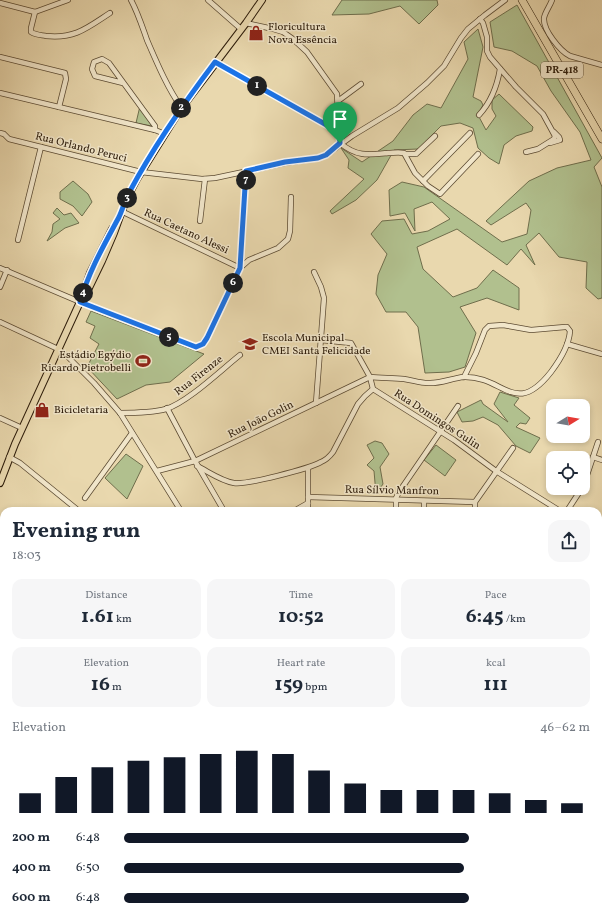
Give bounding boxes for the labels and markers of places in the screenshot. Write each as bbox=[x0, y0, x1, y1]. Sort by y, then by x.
place label: Floricultura Nova Essência bbox=[268, 20, 337, 48]
shop icon: Floricultura Nova Essência bbox=[247, 24, 265, 42]
pin: 1 bbox=[247, 76, 267, 96]
pin: 2 bbox=[171, 98, 191, 118]
pin bbox=[323, 102, 357, 143]
pin: 7 bbox=[236, 170, 256, 190]
pin: 3 bbox=[117, 188, 137, 208]
pin: 6 bbox=[223, 273, 243, 293]
pin: 4 bbox=[73, 283, 93, 303]
pin: 5 bbox=[159, 327, 179, 347]
place label: Escola Municipal CMEI Santa Felicidade bbox=[262, 331, 371, 359]
school or university icon: Escola Municipal CMEI Santa Felicidade bbox=[241, 335, 259, 353]
place label: Estádio Egýdio Ricardo Pietrobelli bbox=[41, 348, 131, 376]
sports icon: Estádio Egýdio Ricardo Pietrobelli bbox=[134, 352, 152, 370]
shop icon: Bicicletaria bbox=[33, 401, 51, 419]
place label: Bicicletaria bbox=[54, 403, 109, 418]

